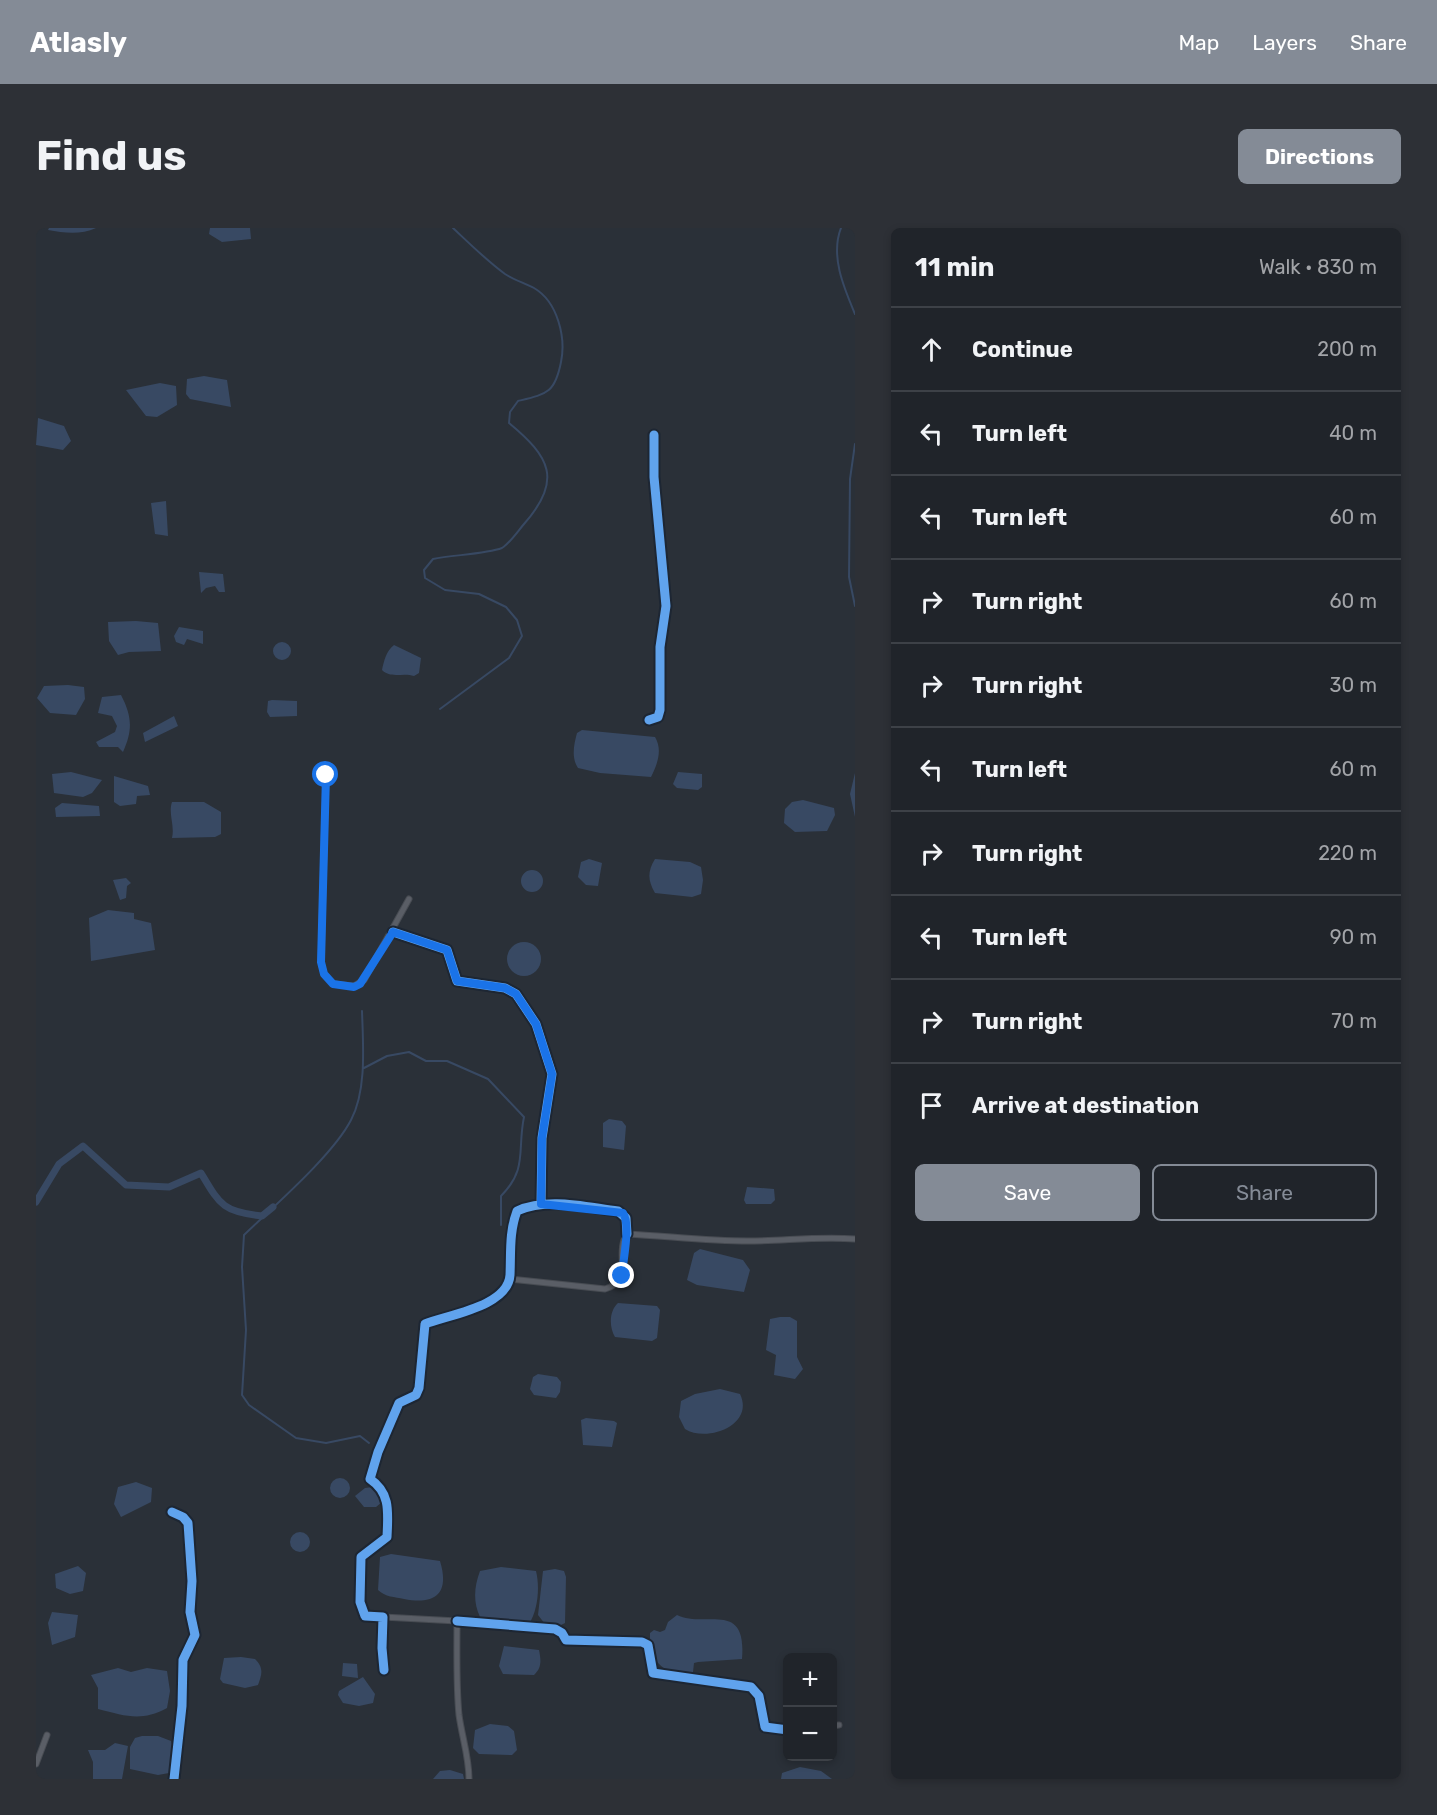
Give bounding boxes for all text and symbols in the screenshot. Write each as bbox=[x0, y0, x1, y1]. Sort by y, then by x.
text: Atlasly bbox=[30, 26, 127, 59]
text: Map bbox=[1178, 30, 1219, 55]
text: Layers bbox=[1252, 30, 1317, 55]
text: Share bbox=[1350, 30, 1407, 55]
button: Directions bbox=[1238, 129, 1401, 184]
text: Find us bbox=[36, 131, 187, 181]
text: 11 min bbox=[915, 252, 994, 283]
text: Walk · 830 m bbox=[1259, 255, 1377, 279]
icon: ahead bbox=[915, 333, 948, 366]
text: Continue bbox=[972, 336, 1073, 363]
text: 200 m bbox=[1317, 337, 1377, 361]
icon: left bbox=[915, 417, 948, 450]
text: Turn left bbox=[972, 420, 1067, 447]
text: 40 m bbox=[1329, 421, 1377, 445]
icon: left bbox=[915, 501, 948, 534]
text: Turn left bbox=[972, 504, 1067, 531]
text: 60 m bbox=[1330, 505, 1377, 529]
icon: right bbox=[915, 585, 948, 618]
text: Turn right bbox=[972, 588, 1082, 615]
text: 60 m bbox=[1330, 589, 1377, 613]
icon: right bbox=[915, 669, 948, 702]
text: Turn right bbox=[972, 672, 1082, 699]
text: 30 m bbox=[1330, 673, 1377, 697]
icon: left bbox=[915, 753, 948, 786]
text: Turn left bbox=[972, 756, 1067, 783]
text: 60 m bbox=[1330, 757, 1377, 781]
route start bbox=[312, 761, 338, 787]
icon: right bbox=[915, 837, 948, 870]
text: Turn right bbox=[972, 840, 1082, 867]
text: 220 m bbox=[1318, 841, 1377, 865]
icon: left bbox=[915, 921, 948, 954]
text: Turn left bbox=[972, 924, 1067, 951]
text: 90 m bbox=[1330, 925, 1377, 949]
icon: right bbox=[915, 1005, 948, 1038]
text: Turn right bbox=[972, 1008, 1082, 1035]
text: 70 m bbox=[1331, 1009, 1377, 1033]
icon: arrive bbox=[915, 1089, 948, 1122]
text: Arrive at destination bbox=[972, 1092, 1199, 1119]
button: Save bbox=[915, 1164, 1140, 1221]
button: Share bbox=[1152, 1164, 1377, 1221]
route end bbox=[608, 1262, 634, 1288]
map controls bbox=[783, 1653, 837, 1761]
button: + bbox=[783, 1653, 837, 1707]
button: − bbox=[783, 1707, 837, 1761]

